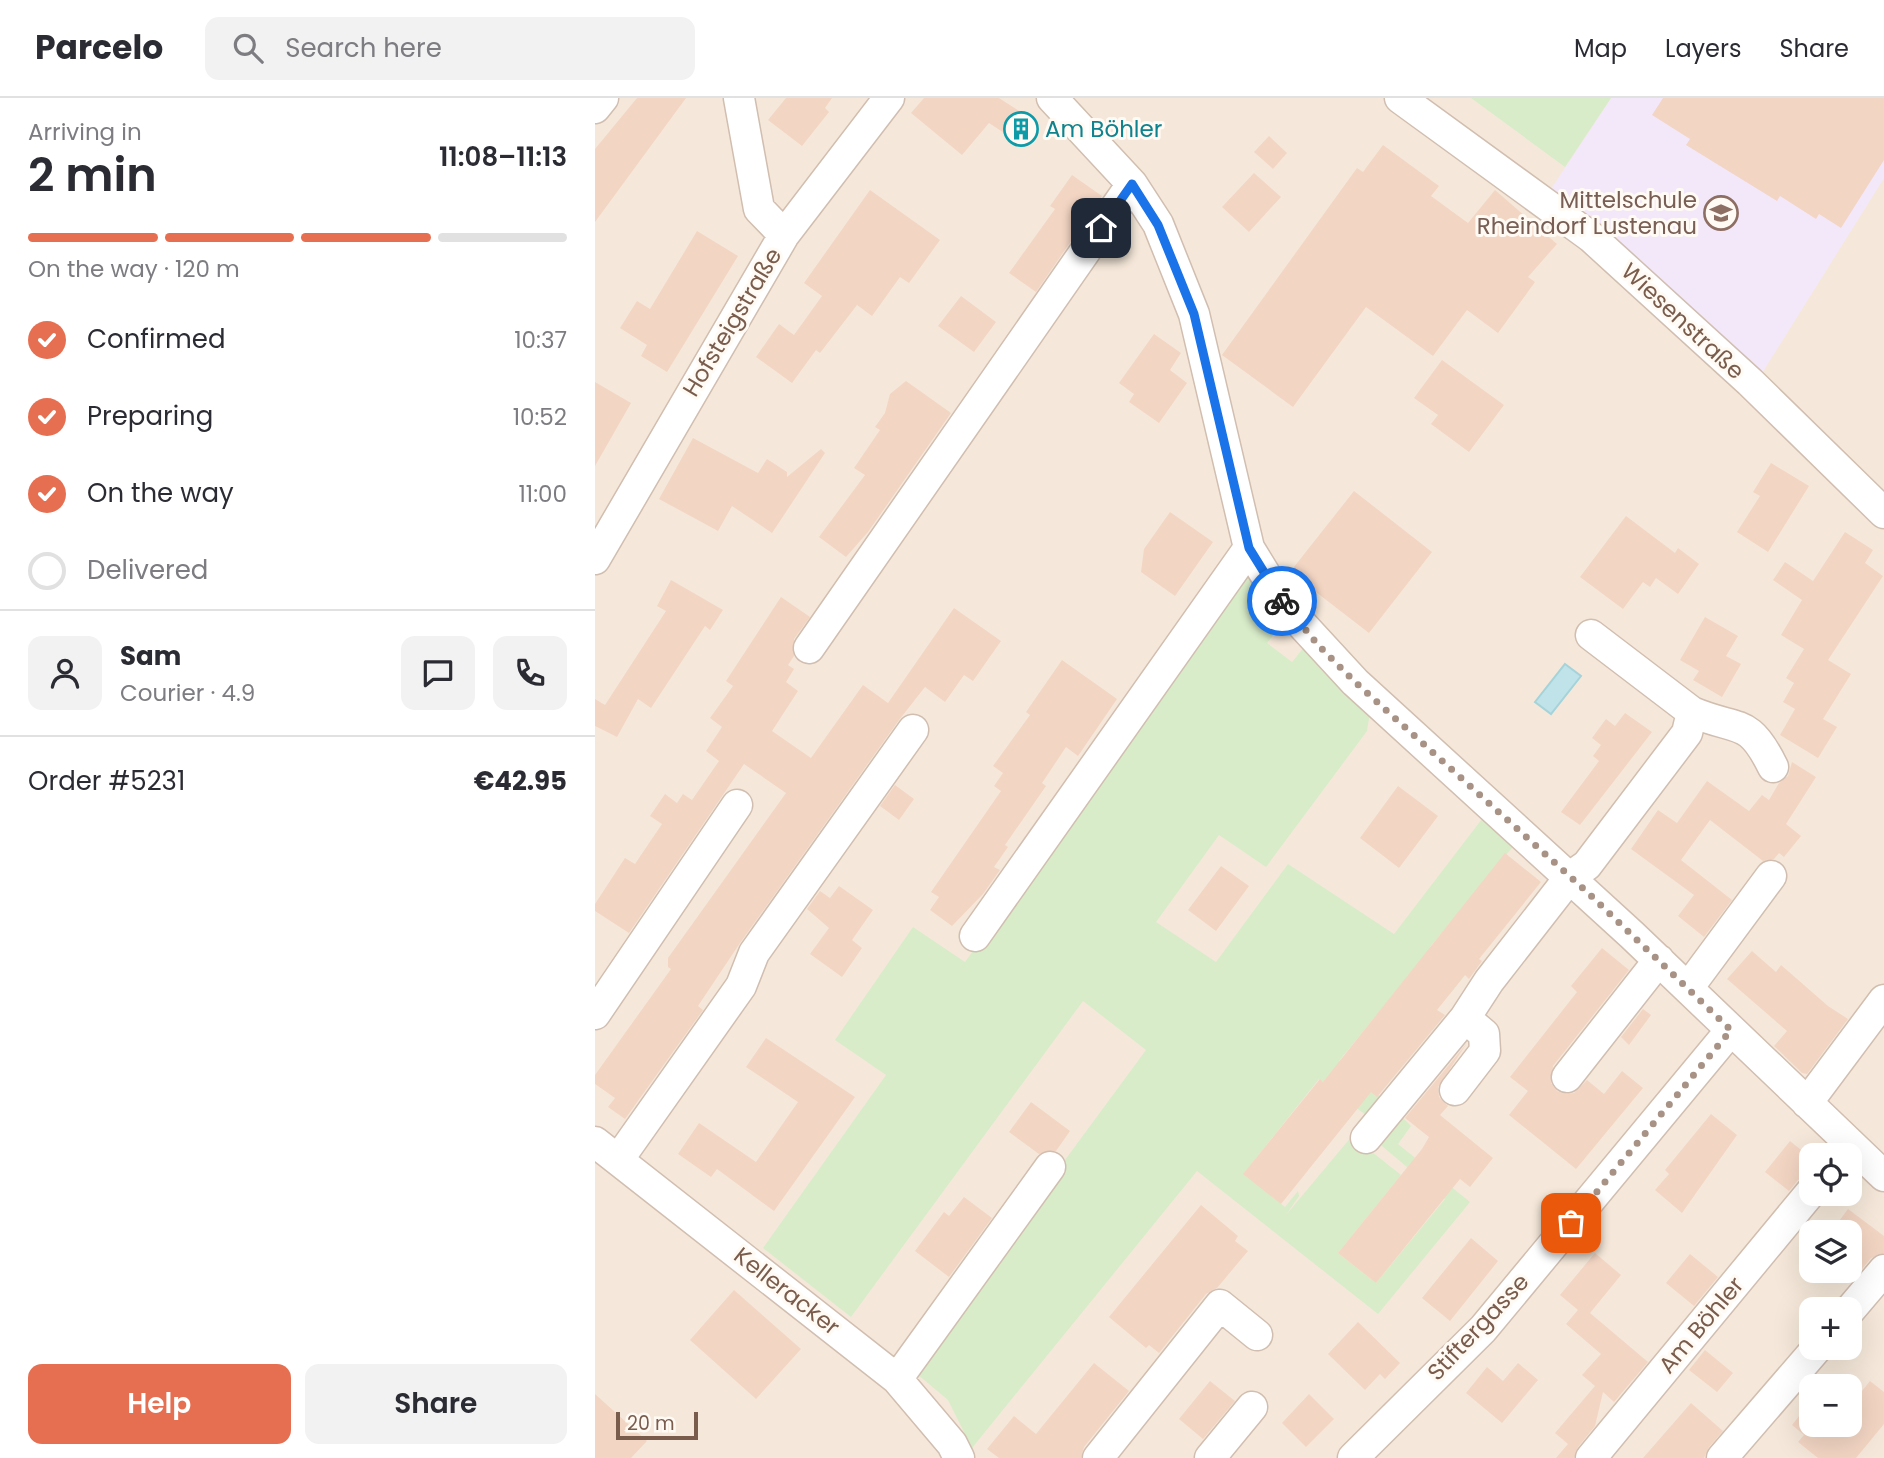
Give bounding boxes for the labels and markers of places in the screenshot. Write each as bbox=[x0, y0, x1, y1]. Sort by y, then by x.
building icon: Am Böhler bbox=[1002, 110, 1040, 148]
place label: Am Böhler bbox=[1045, 113, 1162, 145]
place label: Mittelschule Rheindorf Lustenau bbox=[1477, 184, 1697, 242]
school or university icon: Mittelschule Rheindorf Lustenau bbox=[1702, 194, 1740, 232]
pin bbox=[1071, 198, 1131, 258]
pin bbox=[1541, 1193, 1601, 1253]

